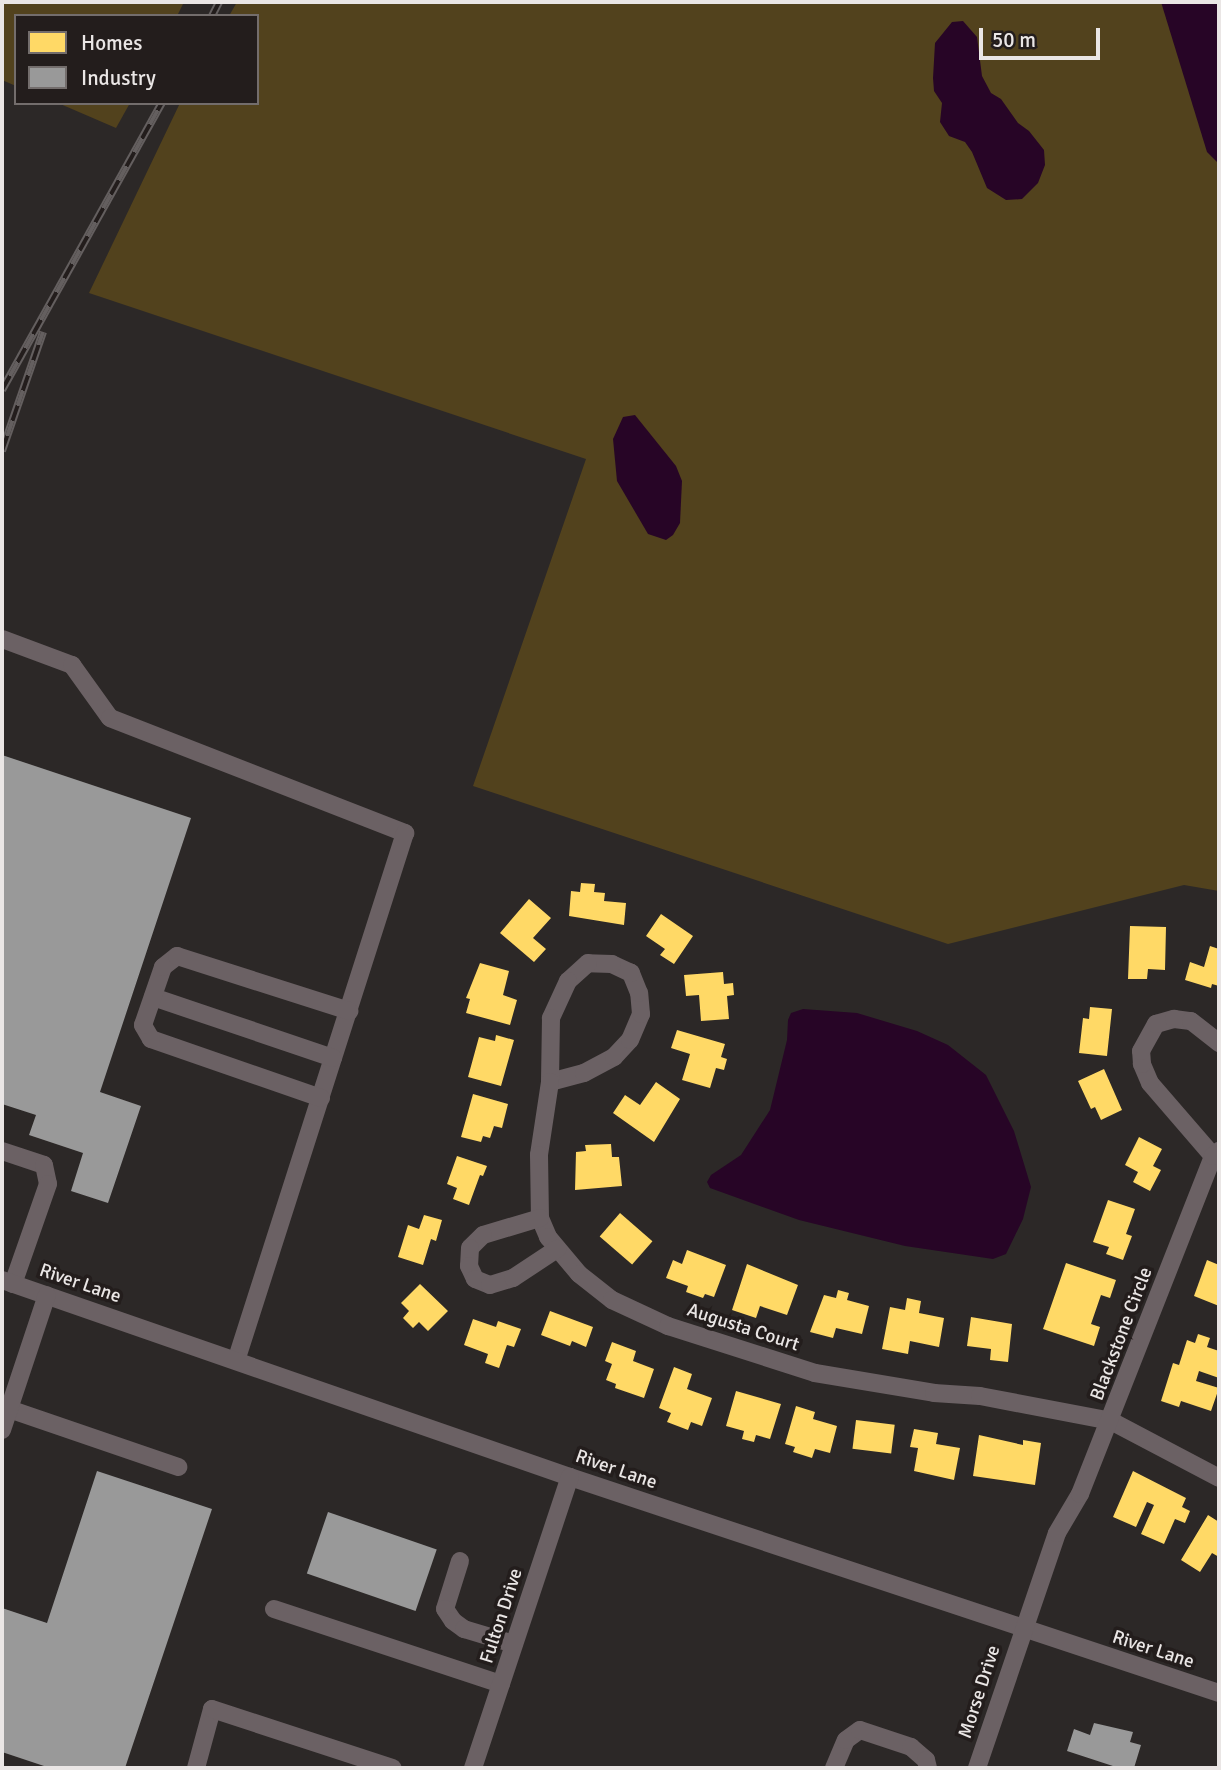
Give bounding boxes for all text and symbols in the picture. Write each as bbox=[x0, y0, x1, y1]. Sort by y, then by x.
legend bbox=[14, 14, 259, 105]
scale bar bbox=[983, 14, 1104, 58]
text: 50 m bbox=[992, 27, 1036, 53]
text: Homes bbox=[81, 30, 143, 56]
text: Industry bbox=[81, 65, 156, 91]
street label: River Lane bbox=[36, 1259, 124, 1309]
street label: Blackstone Circle bbox=[1086, 1264, 1158, 1404]
street label: Augusta Court bbox=[684, 1299, 802, 1357]
street label: River Lane bbox=[572, 1445, 660, 1495]
street label: Fulton Drive bbox=[476, 1566, 528, 1666]
street label: River Lane bbox=[1109, 1626, 1197, 1674]
street label: Morse Drive bbox=[954, 1642, 1006, 1742]

